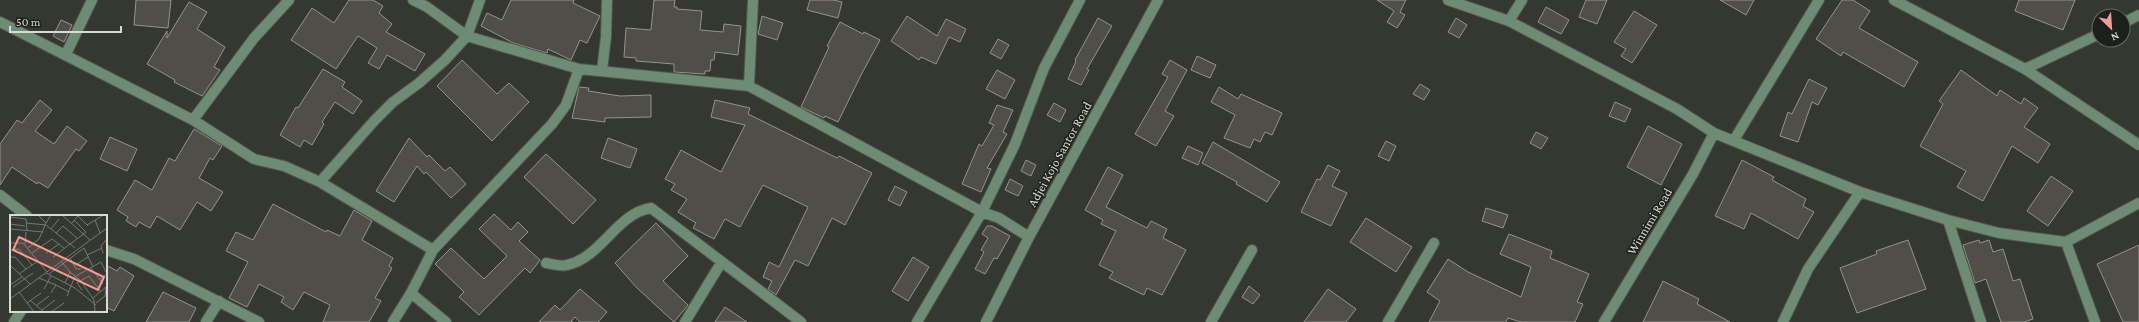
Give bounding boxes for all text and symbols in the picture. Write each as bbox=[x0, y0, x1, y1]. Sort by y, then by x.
scale bar bbox=[10, 8, 121, 34]
north arrow bbox=[2091, 8, 2131, 48]
text: 50 m bbox=[16, 15, 41, 29]
text: N bbox=[2109, 30, 2121, 44]
street label: Adjei Kojo Santor Road bbox=[1024, 99, 1096, 210]
street label: Winnimi Road bbox=[1624, 185, 1675, 257]
inset map bbox=[10, 215, 107, 312]

